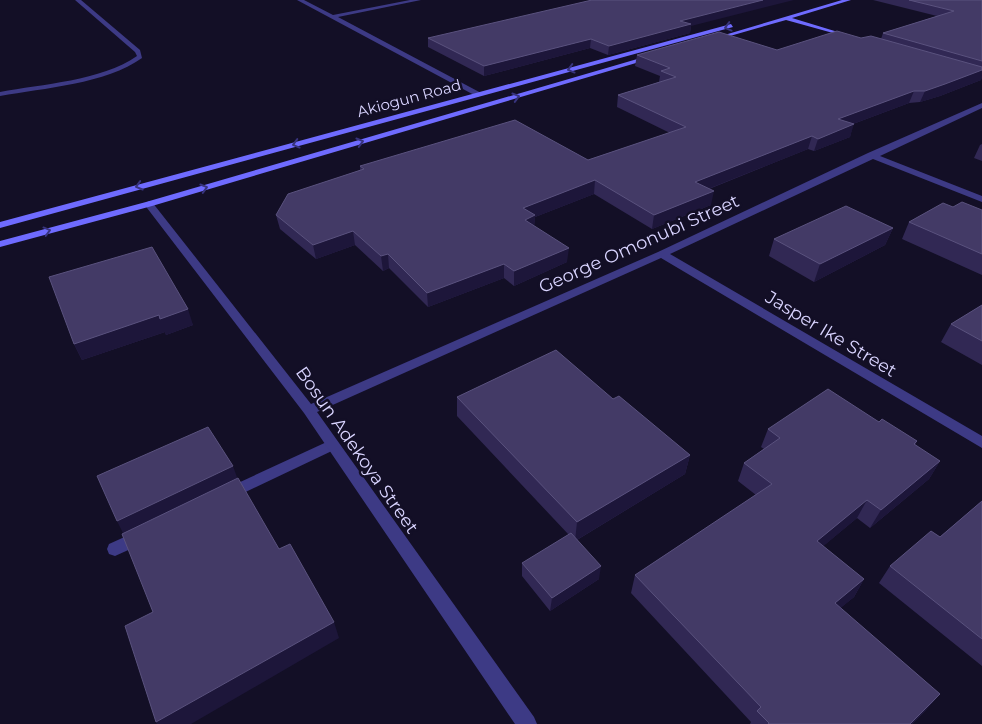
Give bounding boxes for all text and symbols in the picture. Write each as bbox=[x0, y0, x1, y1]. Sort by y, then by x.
one-way arrow bbox=[724, 21, 732, 31]
one-way arrow bbox=[566, 63, 575, 74]
street label: Akiogun Road bbox=[355, 75, 463, 121]
one-way arrow bbox=[511, 92, 519, 102]
one-way arrow bbox=[355, 137, 364, 148]
one-way arrow bbox=[292, 138, 300, 148]
one-way arrow bbox=[135, 181, 144, 191]
one-way arrow bbox=[199, 183, 207, 193]
street label: George Omonubi Street bbox=[535, 190, 743, 298]
one-way arrow bbox=[43, 226, 52, 237]
street label: Jasper Ike Street bbox=[761, 286, 901, 382]
street label: Bosun Adekoya Street bbox=[291, 362, 423, 538]

